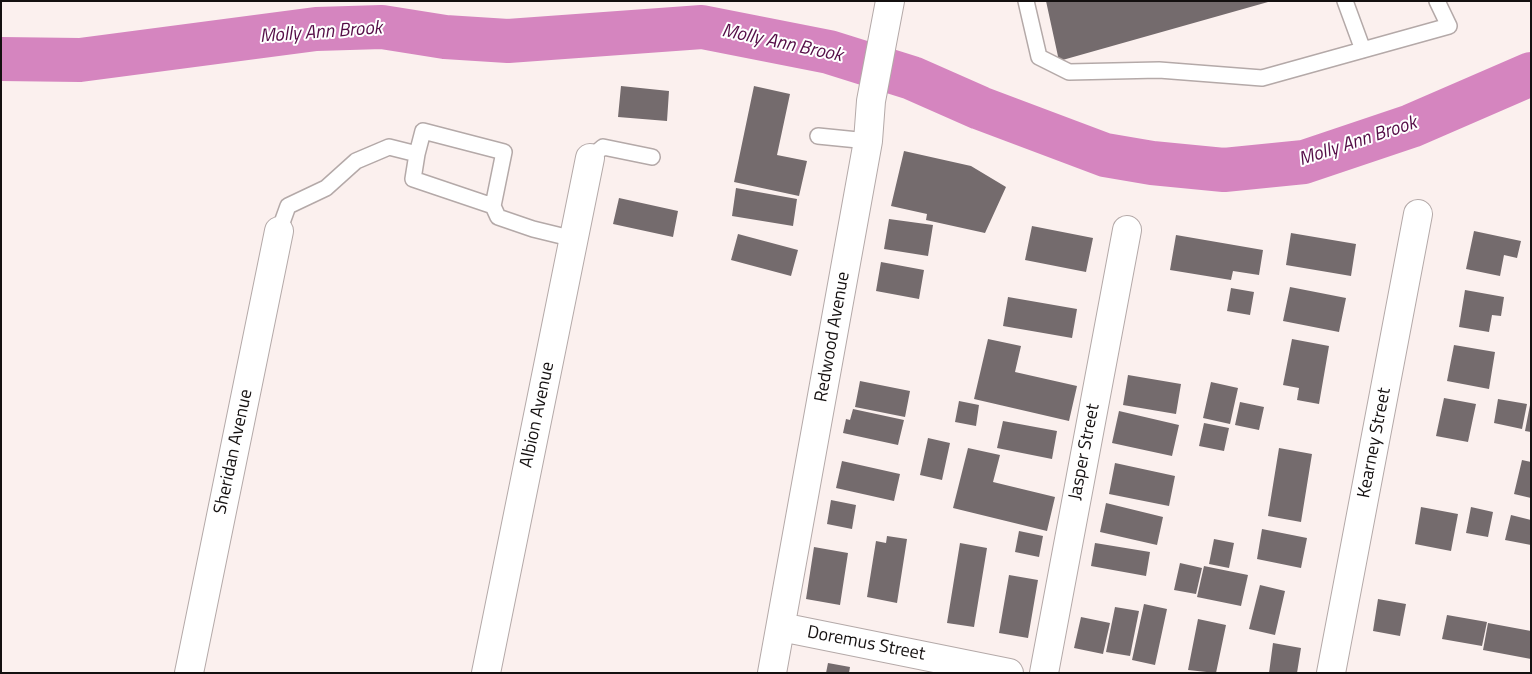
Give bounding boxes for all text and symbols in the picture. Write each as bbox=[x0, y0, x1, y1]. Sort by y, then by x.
water label: Molly Ann Brook bbox=[259, 17, 383, 49]
water label: Molly Ann Brook bbox=[720, 20, 844, 68]
water label: Molly Ann Brook bbox=[1296, 112, 1420, 172]
street label: Redwood Avenue bbox=[811, 270, 855, 404]
street label: Albion Avenue bbox=[516, 360, 560, 470]
street label: Kearney Street bbox=[1354, 386, 1396, 500]
street label: Sheridan Avenue bbox=[210, 388, 258, 516]
street label: Jasper Street bbox=[1065, 402, 1105, 502]
street label: Doremus Street bbox=[805, 622, 927, 666]

